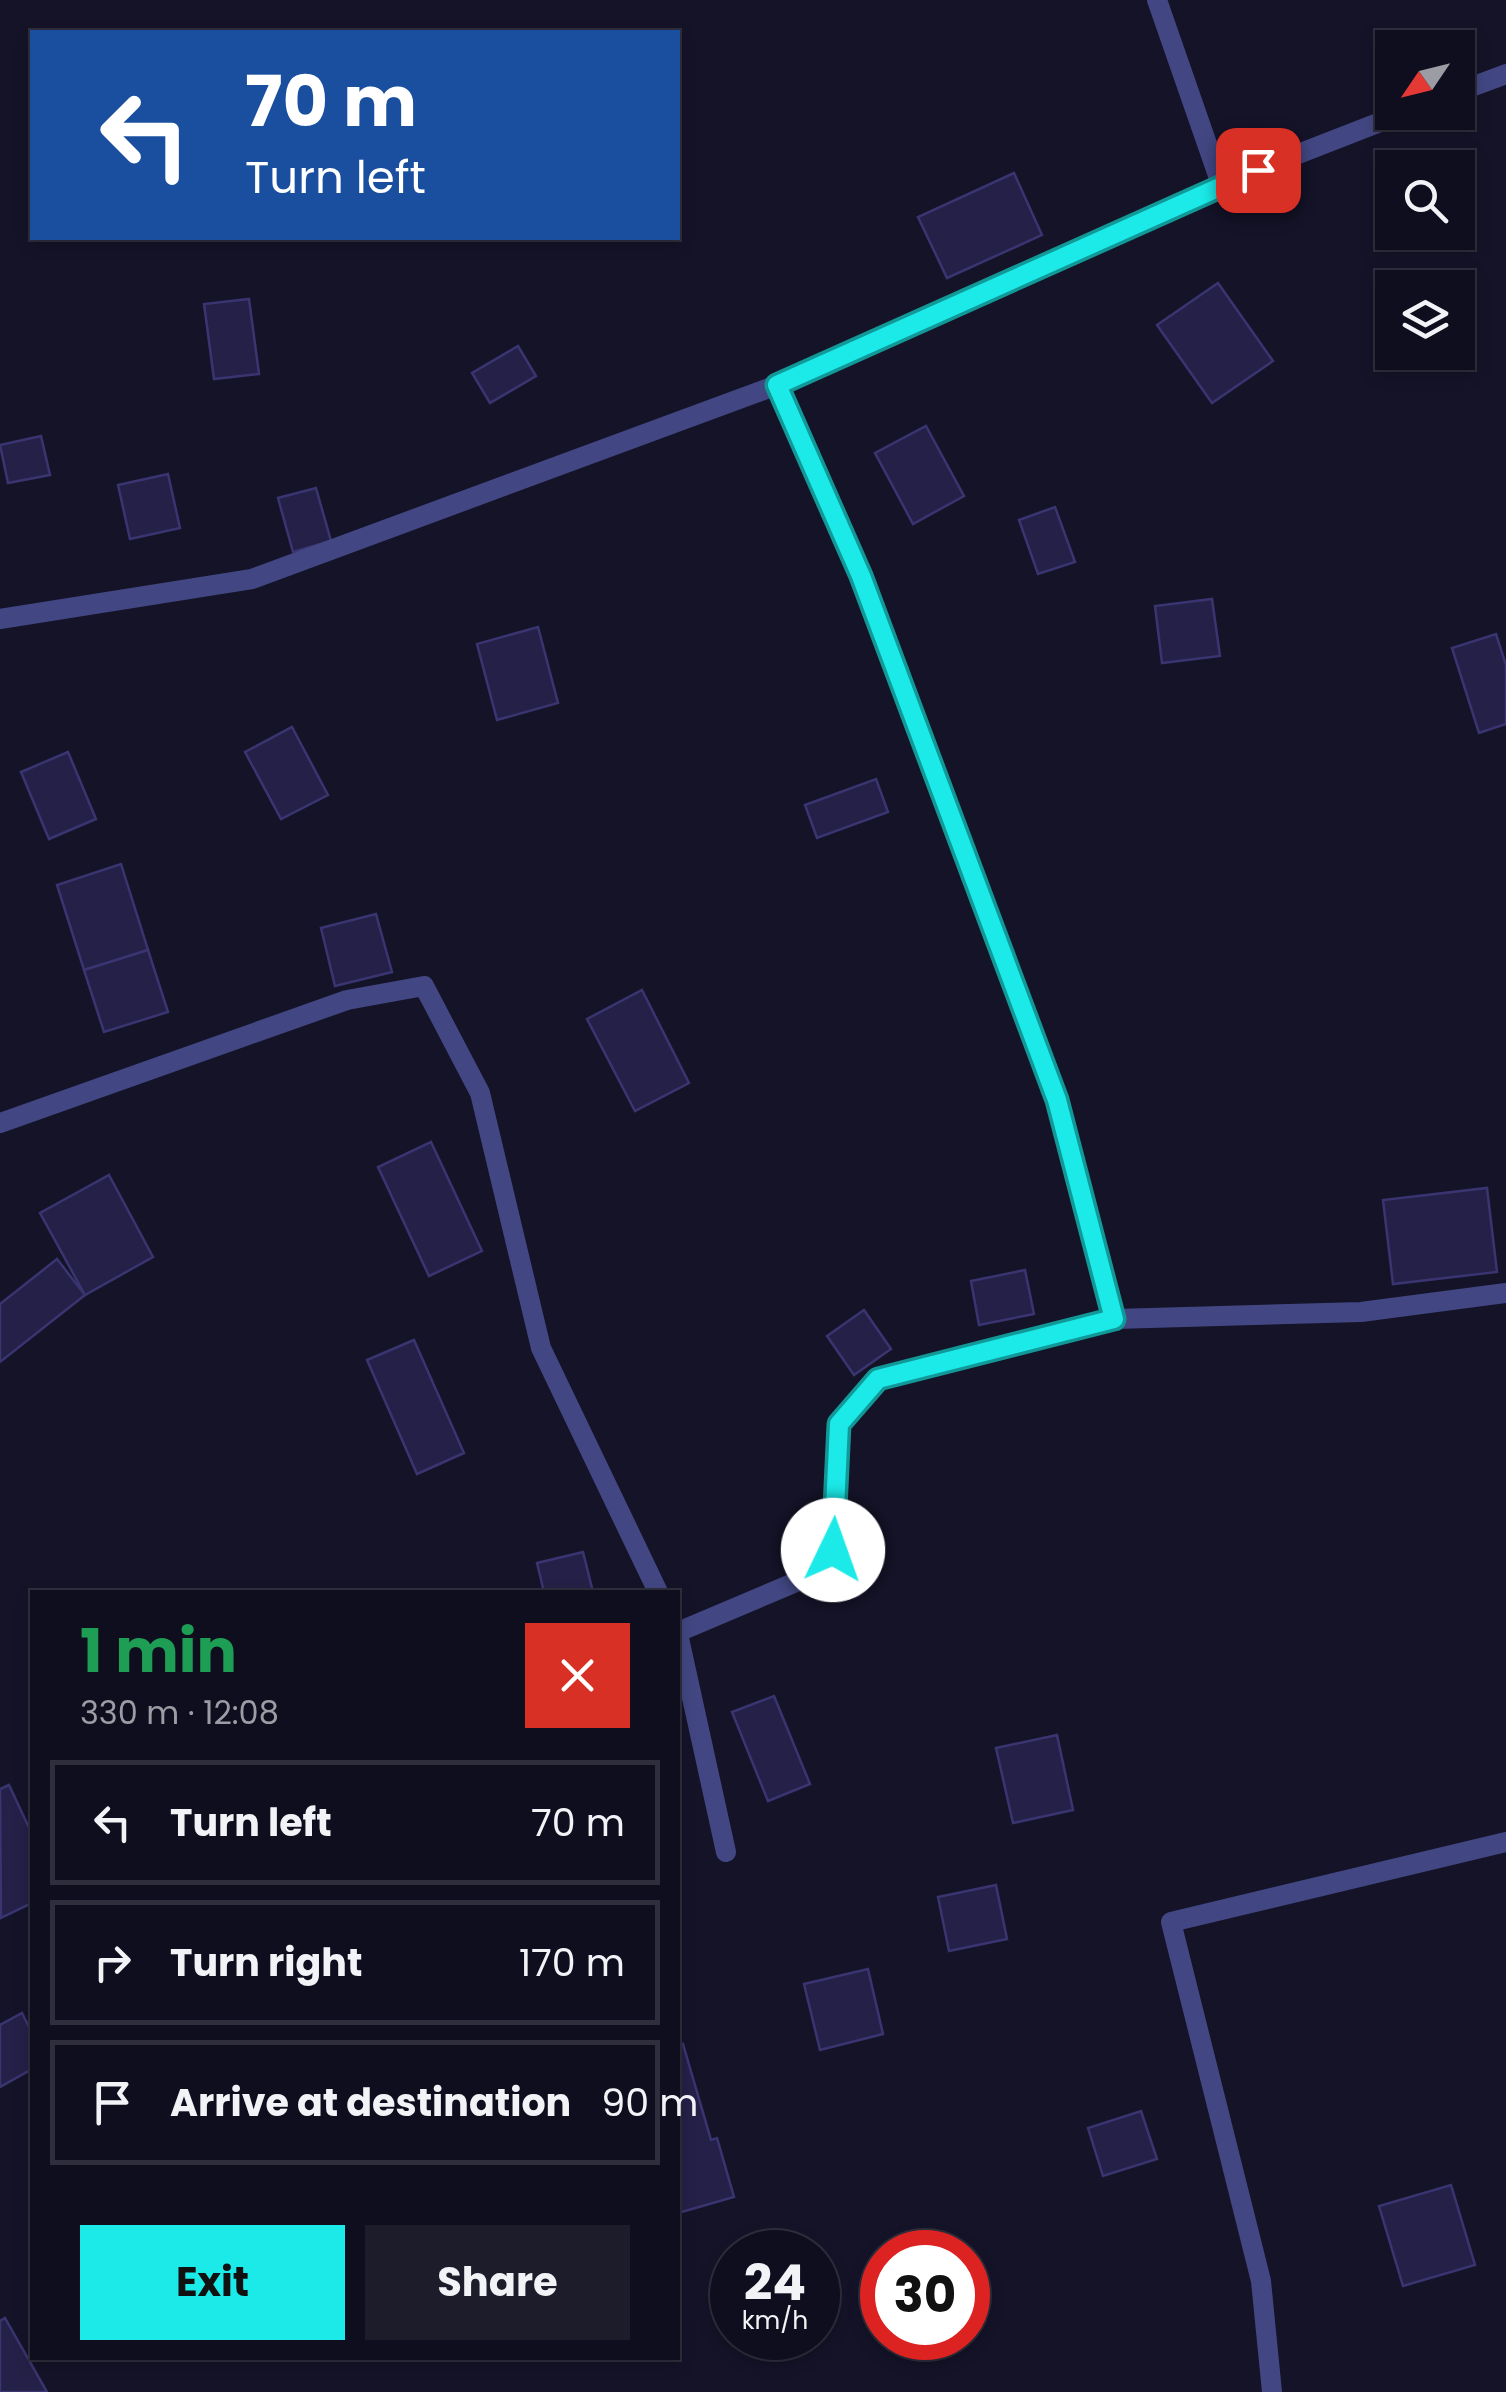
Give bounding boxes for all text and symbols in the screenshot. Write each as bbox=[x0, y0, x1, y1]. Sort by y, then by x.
north arrow bbox=[1375, 30, 1475, 130]
map controls bbox=[1375, 30, 1475, 370]
text: 70 m bbox=[245, 52, 417, 151]
icon: left bbox=[80, 70, 210, 200]
pin bbox=[1216, 128, 1301, 213]
icon: arrive bbox=[1231, 143, 1286, 198]
text: Turn left bbox=[245, 146, 426, 209]
button: search bbox=[1375, 150, 1475, 250]
button: layers bbox=[1375, 270, 1475, 370]
position arrow bbox=[781, 1498, 885, 1602]
text: 1 min bbox=[80, 1609, 237, 1693]
button: close bbox=[525, 1623, 630, 1728]
text: 330 m · 12:08 bbox=[80, 1690, 279, 1735]
icon: left bbox=[85, 1795, 140, 1850]
text: Turn left bbox=[170, 1796, 332, 1849]
text: 70 m bbox=[531, 1796, 625, 1849]
icon: right bbox=[85, 1935, 140, 1990]
text: Turn right bbox=[170, 1936, 362, 1989]
text: 170 m bbox=[519, 1936, 625, 1989]
icon: arrive bbox=[85, 2075, 140, 2130]
text: Arrive at destination bbox=[170, 2076, 571, 2129]
text: 90 m bbox=[601, 2076, 698, 2129]
button: Exit bbox=[80, 2225, 345, 2340]
button: Share bbox=[365, 2225, 630, 2340]
speed limit sign: 30 bbox=[860, 2230, 990, 2360]
text: 24 bbox=[744, 2247, 806, 2318]
text: km/h bbox=[742, 2303, 808, 2338]

